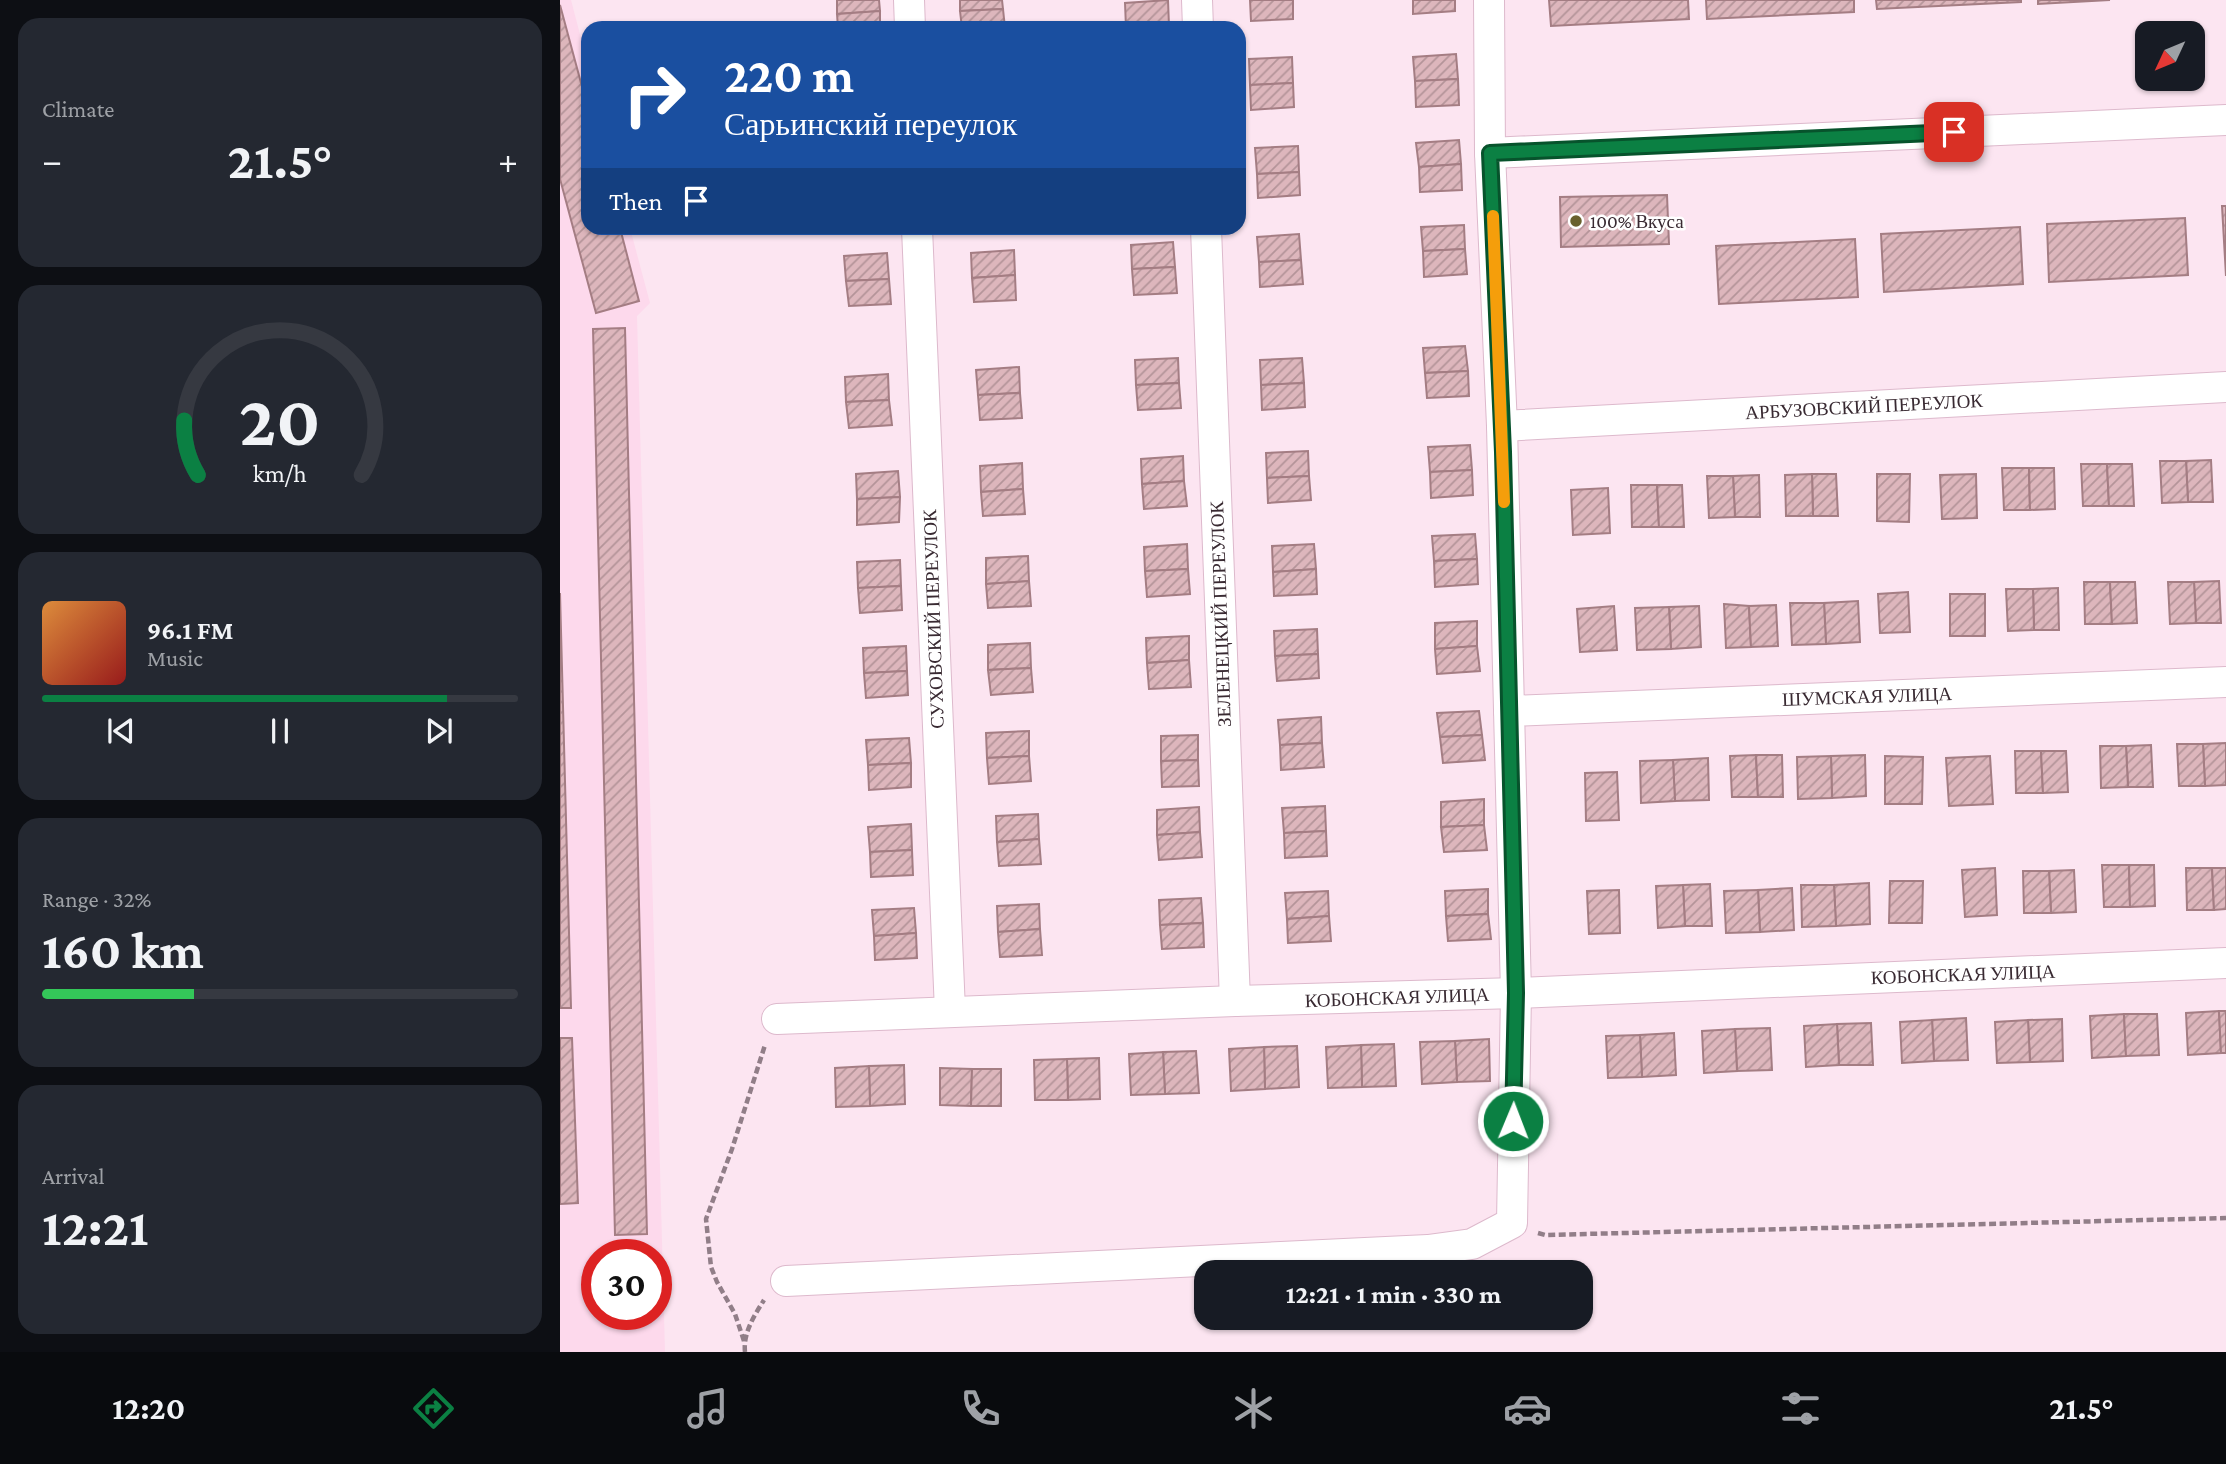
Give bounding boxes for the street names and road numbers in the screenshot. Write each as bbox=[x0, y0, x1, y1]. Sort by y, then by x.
street label: АРБУЗОВСКИЙ ПЕРЕУЛОК bbox=[1745, 390, 1984, 423]
street label: ЗЕЛЕНЕЦКИЙ ПЕРЕУЛОК bbox=[1206, 500, 1235, 727]
street label: СУХОВСКИЙ ПЕРЕУЛОК bbox=[919, 509, 948, 729]
street label: ШУМСКАЯ УЛИЦА bbox=[1782, 683, 1953, 710]
street label: КОБОНСКАЯ УЛИЦА bbox=[1870, 961, 2056, 988]
street label: КОБОНСКАЯ УЛИЦА bbox=[1304, 984, 1490, 1011]

